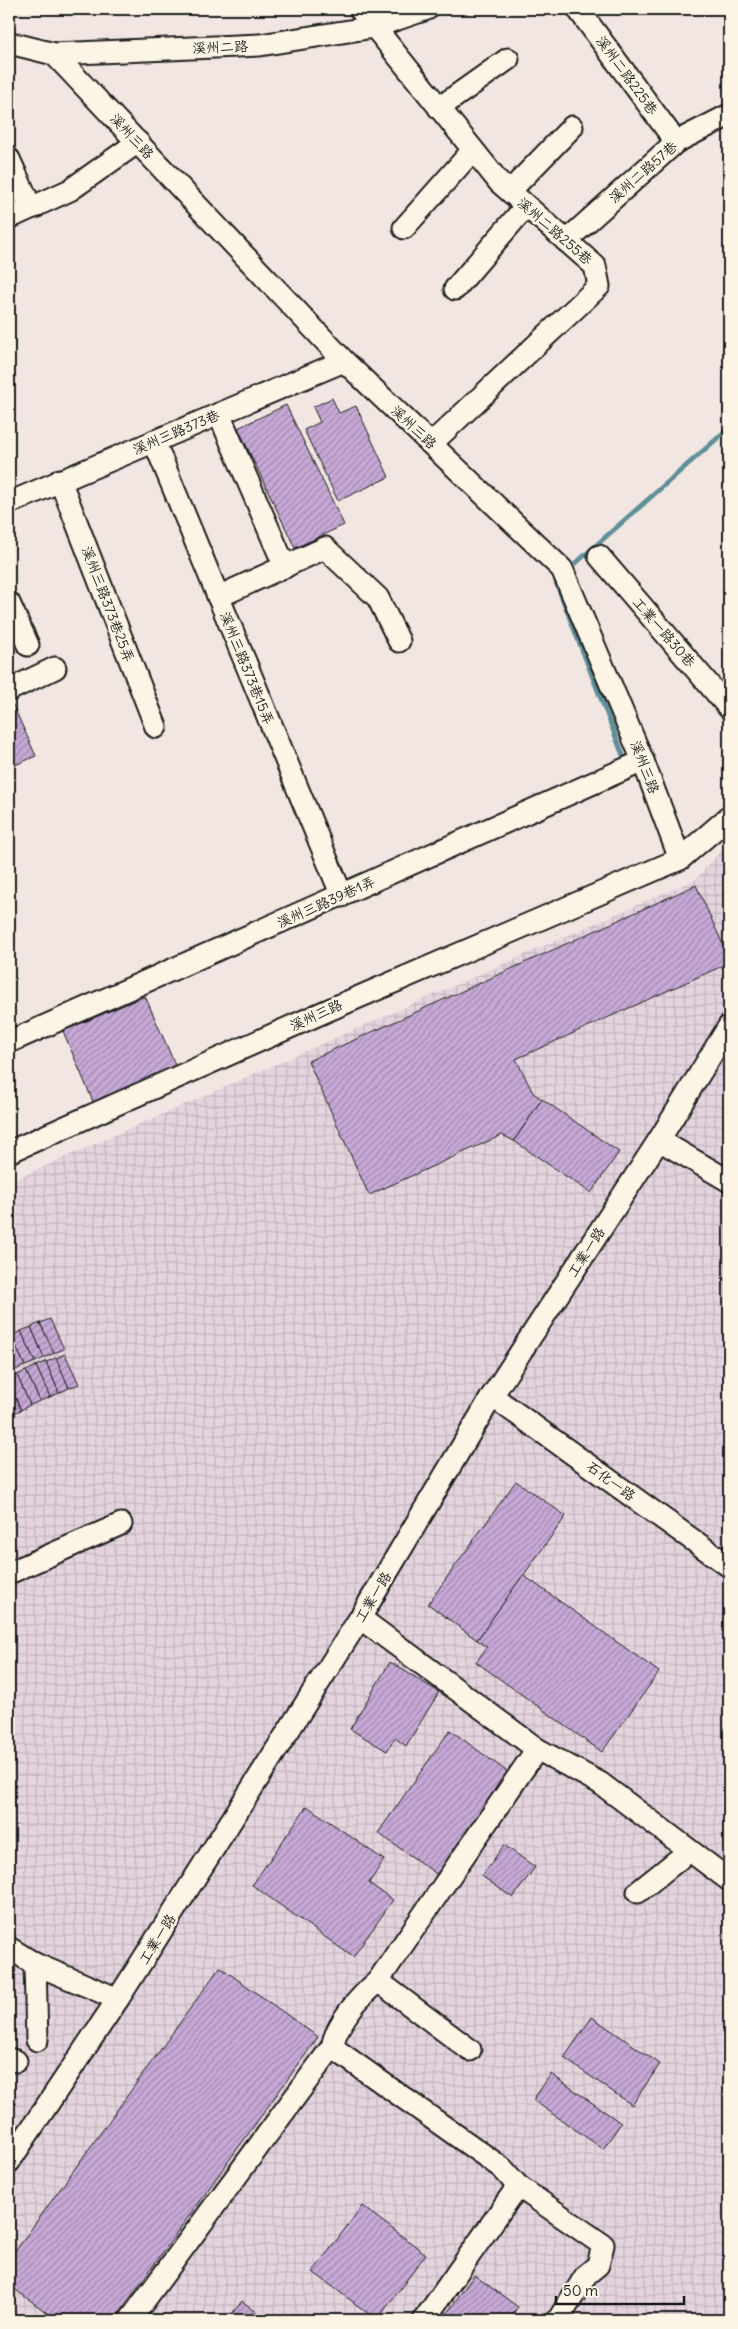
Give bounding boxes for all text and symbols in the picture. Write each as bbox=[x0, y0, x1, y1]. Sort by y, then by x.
street label: 溪州二路225巷 bbox=[592, 32, 662, 119]
street label: 溪州二路 bbox=[192, 37, 248, 57]
street label: 溪州三路 bbox=[106, 109, 158, 163]
street label: 溪州二路57巷 bbox=[605, 137, 682, 207]
street label: 溪州二路255巷 bbox=[514, 193, 597, 269]
street label: 溪州三路 bbox=[387, 401, 441, 453]
street label: 溪州三路373巷 bbox=[130, 405, 223, 458]
street label: 溪州三路373巷25弄 bbox=[78, 544, 138, 664]
street label: 工業一路30巷 bbox=[629, 593, 700, 672]
street label: 溪州三路373巷15弄 bbox=[216, 609, 278, 727]
street label: 溪州三路 bbox=[627, 738, 663, 796]
street label: 溪州三路39巷1弄 bbox=[274, 872, 378, 932]
street label: 溪州三路 bbox=[287, 995, 345, 1035]
street label: 工業一路 bbox=[563, 1224, 609, 1280]
street label: 石化一路 bbox=[583, 1457, 639, 1505]
street label: 工業一路 bbox=[351, 1568, 395, 1626]
street label: 工業一路 bbox=[135, 1910, 179, 1968]
scale bar bbox=[556, 2274, 683, 2306]
text: 50 m bbox=[563, 2281, 598, 2300]

